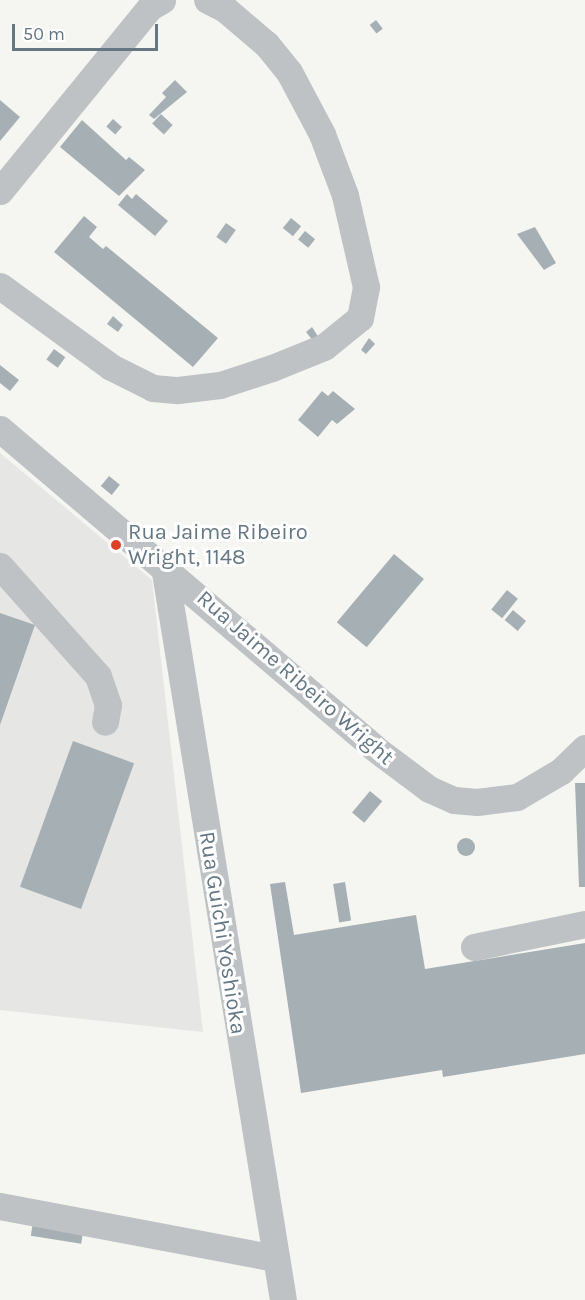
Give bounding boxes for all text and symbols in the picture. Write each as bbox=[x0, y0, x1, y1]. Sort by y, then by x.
scale bar bbox=[15, 12, 160, 50]
text: 50 m bbox=[23, 23, 65, 45]
place label: Rua Jaime Ribeiro Wright, 1148 bbox=[128, 519, 308, 570]
marker: Rua Jaime Ribeiro Wright, 1148 bbox=[109, 538, 123, 552]
street label: Rua Jaime Ribeiro Wright bbox=[191, 585, 399, 771]
street label: Rua Guichi Yoshioka bbox=[193, 830, 251, 1036]

